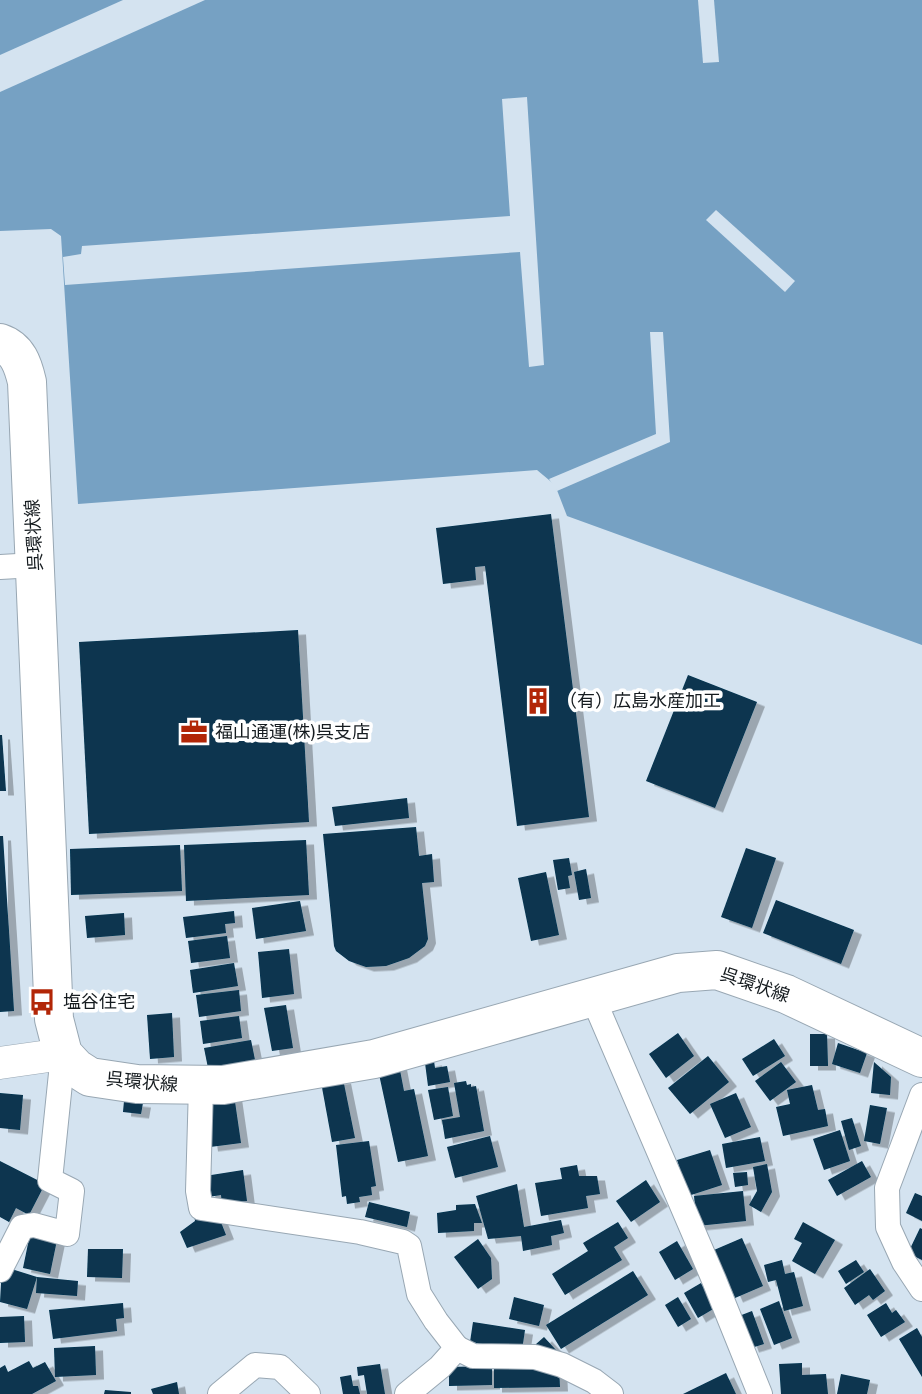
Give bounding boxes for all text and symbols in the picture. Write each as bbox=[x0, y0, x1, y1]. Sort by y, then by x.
street label: 呉環状線 bbox=[21, 499, 46, 572]
building icon: （有）広島水産加工 bbox=[523, 686, 553, 716]
place label: （有）広島水産加工 bbox=[559, 690, 721, 711]
office icon: 福山通運(株)呉支店 bbox=[179, 717, 209, 747]
place label: 福山通運(株)呉支店 bbox=[215, 721, 370, 742]
street label: 呉環状線 bbox=[718, 963, 793, 1006]
bus stop icon: 塩谷住宅 bbox=[27, 987, 57, 1017]
place label: 塩谷住宅 bbox=[63, 991, 135, 1012]
street label: 呉環状線 bbox=[105, 1068, 179, 1095]

